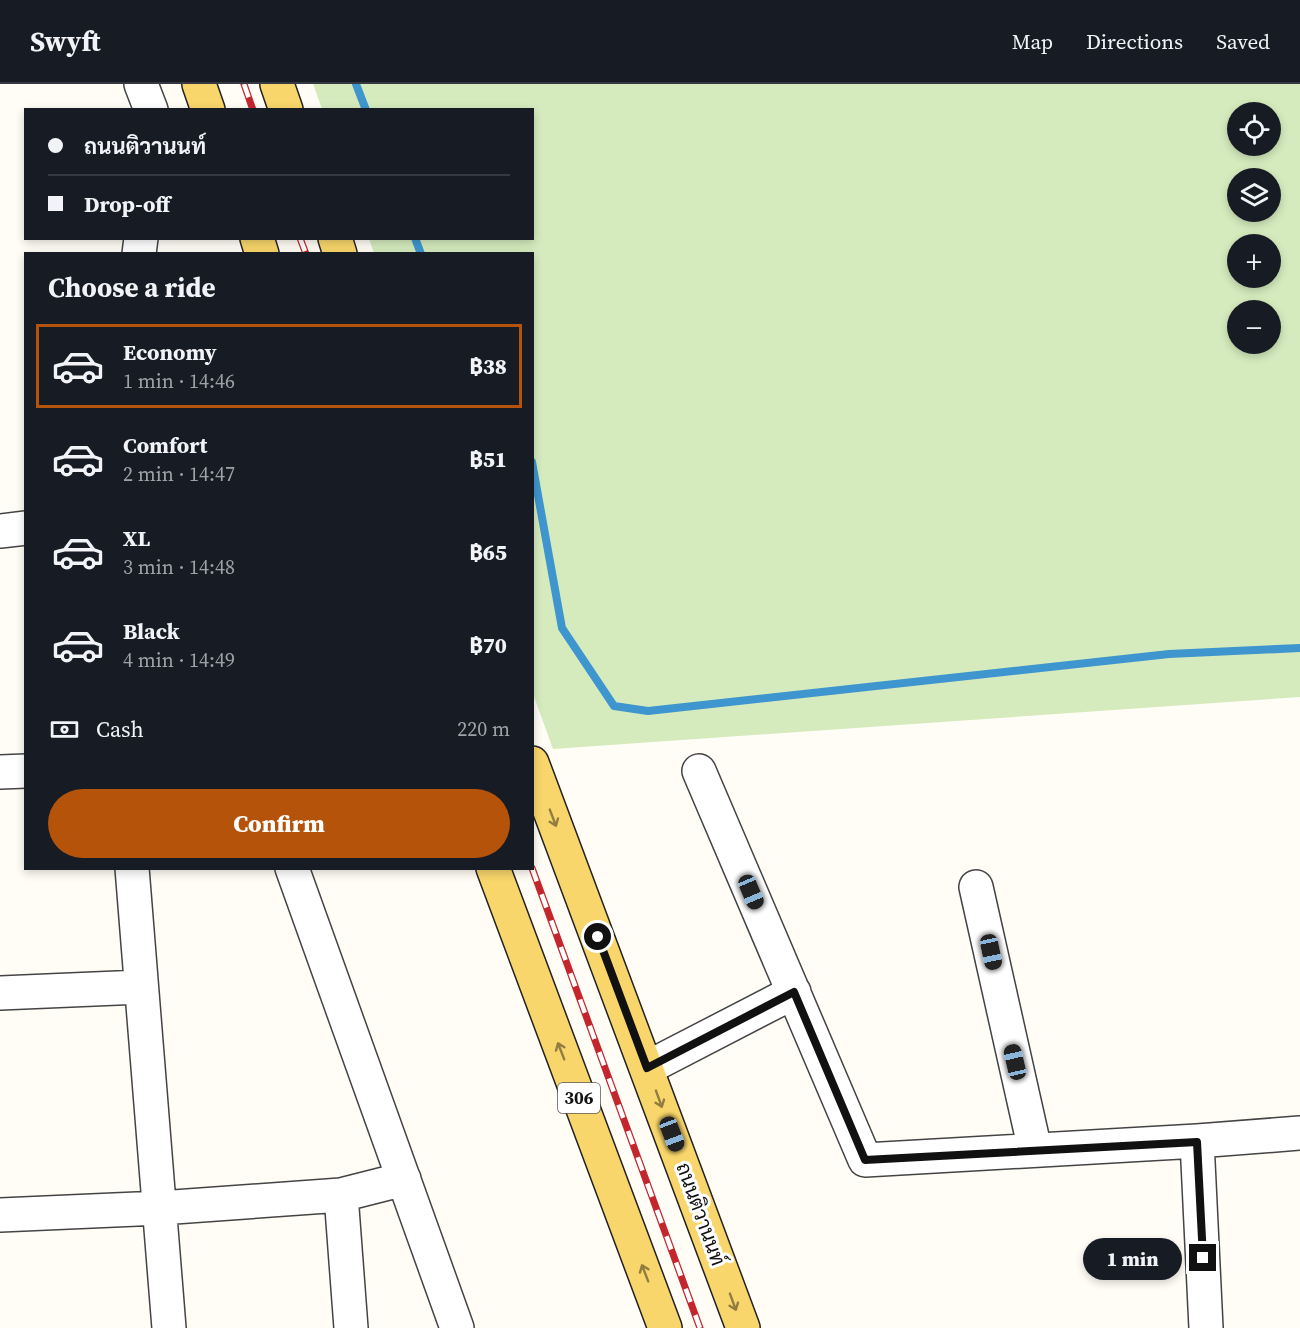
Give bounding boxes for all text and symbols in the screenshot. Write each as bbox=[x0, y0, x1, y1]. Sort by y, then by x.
text: Swyft bbox=[30, 22, 101, 60]
text: Map bbox=[1012, 27, 1053, 56]
text: Directions bbox=[1086, 27, 1183, 56]
text: Saved bbox=[1216, 27, 1270, 56]
map controls bbox=[1227, 102, 1281, 354]
button: locate bbox=[1227, 102, 1281, 156]
text: ถนนติวานนท์ bbox=[84, 131, 206, 161]
button: layers bbox=[1227, 168, 1281, 222]
text: Drop-off bbox=[84, 189, 170, 219]
button: + bbox=[1227, 234, 1281, 288]
text: Choose a ride bbox=[48, 269, 216, 306]
button: − bbox=[1227, 300, 1281, 354]
text: Economy bbox=[123, 337, 217, 367]
icon: car bbox=[51, 339, 105, 393]
text: ฿38 bbox=[469, 351, 507, 381]
text: 1 min · 14:46 bbox=[123, 367, 235, 395]
text: Comfort bbox=[123, 430, 207, 460]
icon: car bbox=[51, 432, 105, 486]
text: ฿51 bbox=[469, 444, 507, 474]
text: 2 min · 14:47 bbox=[123, 460, 235, 488]
text: XL bbox=[123, 523, 150, 553]
icon: car bbox=[51, 525, 105, 579]
text: ฿65 bbox=[469, 537, 507, 567]
text: 3 min · 14:48 bbox=[123, 553, 235, 581]
text: Black bbox=[123, 616, 180, 646]
icon: car bbox=[51, 618, 105, 672]
text: ฿70 bbox=[469, 630, 507, 660]
text: 4 min · 14:49 bbox=[123, 646, 235, 674]
icon: cash bbox=[48, 713, 81, 746]
text: Cash bbox=[96, 714, 144, 744]
text: 220 m bbox=[457, 715, 510, 743]
button: Confirm bbox=[48, 789, 510, 858]
one-way arrow bbox=[548, 808, 559, 827]
car bbox=[736, 872, 766, 912]
route start bbox=[584, 923, 611, 950]
car bbox=[978, 933, 1004, 971]
one-way arrow bbox=[555, 1042, 566, 1061]
car bbox=[1002, 1042, 1028, 1082]
road number: 306 bbox=[558, 1083, 600, 1113]
one-way arrow bbox=[654, 1089, 665, 1108]
car bbox=[657, 1114, 687, 1154]
street label: ถนนติวานนท์ bbox=[669, 1159, 733, 1269]
callout: 1 min bbox=[1083, 1237, 1182, 1279]
route end bbox=[1189, 1244, 1216, 1271]
text: 1 min bbox=[1106, 1245, 1159, 1273]
one-way arrow bbox=[638, 1264, 649, 1283]
one-way arrow bbox=[729, 1292, 740, 1310]

